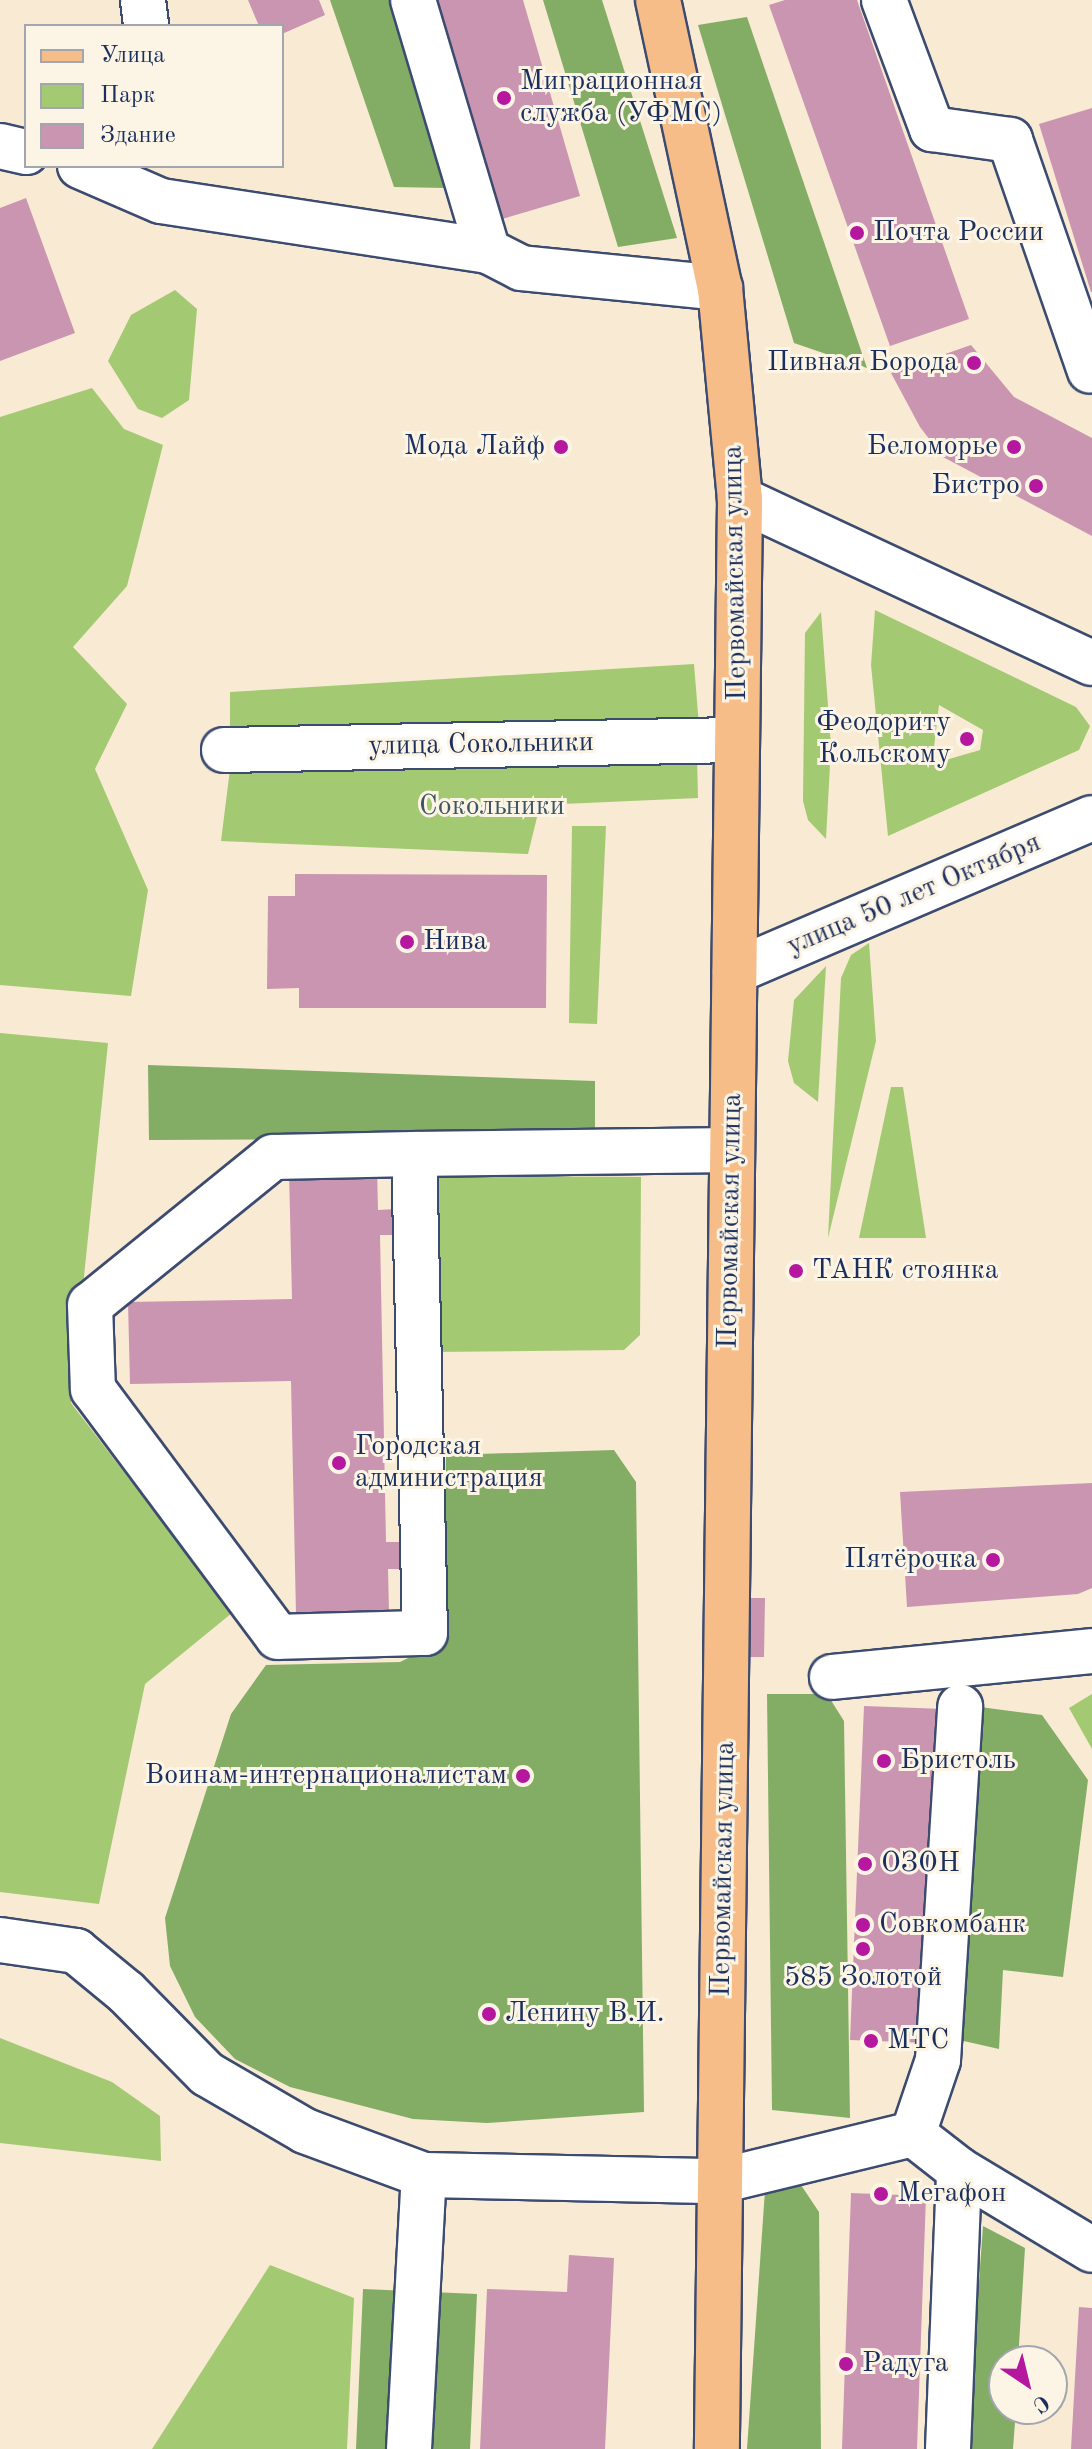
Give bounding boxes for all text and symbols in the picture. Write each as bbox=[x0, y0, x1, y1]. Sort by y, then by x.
legend bbox=[24, 24, 284, 168]
text: Улица bbox=[100, 44, 165, 68]
place label: Миграционная служба (УФМС) bbox=[520, 65, 722, 131]
text: Парк bbox=[100, 84, 155, 108]
marker: Миграционная служба (УФМС) bbox=[495, 89, 513, 107]
text: Здание bbox=[100, 124, 176, 148]
place label: Почта России bbox=[873, 216, 1044, 250]
marker: Почта России bbox=[848, 224, 866, 242]
place label: Пивная Борода bbox=[767, 346, 958, 380]
marker: Пивная Борода bbox=[965, 354, 983, 372]
place label: Мода Лайф bbox=[404, 430, 545, 464]
place label: Беломорье bbox=[867, 430, 998, 464]
marker: Мода Лайф bbox=[552, 438, 570, 456]
marker: Беломорье bbox=[1005, 438, 1023, 456]
street label: Первомайская улица bbox=[717, 445, 755, 701]
place label: Бистро bbox=[931, 469, 1020, 503]
marker: Бистро bbox=[1027, 477, 1045, 495]
place label: Феодориту Кольскому bbox=[816, 706, 951, 772]
street label: улица Сокольники bbox=[368, 726, 594, 764]
marker: Феодориту Кольскому bbox=[958, 730, 976, 748]
park label: Сокольники bbox=[419, 790, 565, 824]
street label: улица 50 лет Октября bbox=[782, 826, 1046, 964]
place label: Нива bbox=[423, 925, 487, 959]
marker: Нива bbox=[398, 933, 416, 951]
street label: Первомайская улица bbox=[712, 1093, 750, 1349]
place label: ТАНК стоянка bbox=[812, 1254, 999, 1288]
marker: ТАНК стоянка bbox=[787, 1262, 805, 1280]
place label: Городская администрация bbox=[355, 1430, 543, 1496]
marker: Городская администрация bbox=[330, 1454, 348, 1472]
place label: Пятёрочка bbox=[844, 1543, 977, 1577]
marker: Пятёрочка bbox=[984, 1551, 1002, 1569]
street label: Первомайская улица bbox=[705, 1741, 743, 1997]
place label: Бристоль bbox=[900, 1744, 1016, 1778]
marker: Бристоль bbox=[875, 1752, 893, 1770]
place label: Воинам-интернационалистам bbox=[145, 1759, 507, 1793]
marker: Воинам-интернационалистам bbox=[514, 1767, 532, 1785]
place label: ОЗОН bbox=[881, 1847, 960, 1881]
marker: ОЗОН bbox=[856, 1855, 874, 1873]
place label: Совкомбанк bbox=[879, 1908, 1026, 1942]
marker: Совкомбанк bbox=[854, 1916, 872, 1934]
marker: 585 Золотой bbox=[854, 1940, 872, 1958]
place label: 585 Золотой bbox=[784, 1961, 942, 1995]
place label: Ленину В.И. bbox=[505, 1997, 665, 2031]
marker: Ленину В.И. bbox=[480, 2005, 498, 2023]
place label: МТС bbox=[887, 2024, 949, 2058]
marker: МТС bbox=[862, 2032, 880, 2050]
place label: Мегафон bbox=[897, 2177, 1006, 2211]
marker: Мегафон bbox=[872, 2185, 890, 2203]
north arrow bbox=[988, 2345, 1068, 2425]
place label: Радуга bbox=[862, 2347, 949, 2381]
marker: Радуга bbox=[837, 2355, 855, 2373]
text: С bbox=[1028, 2390, 1053, 2416]

